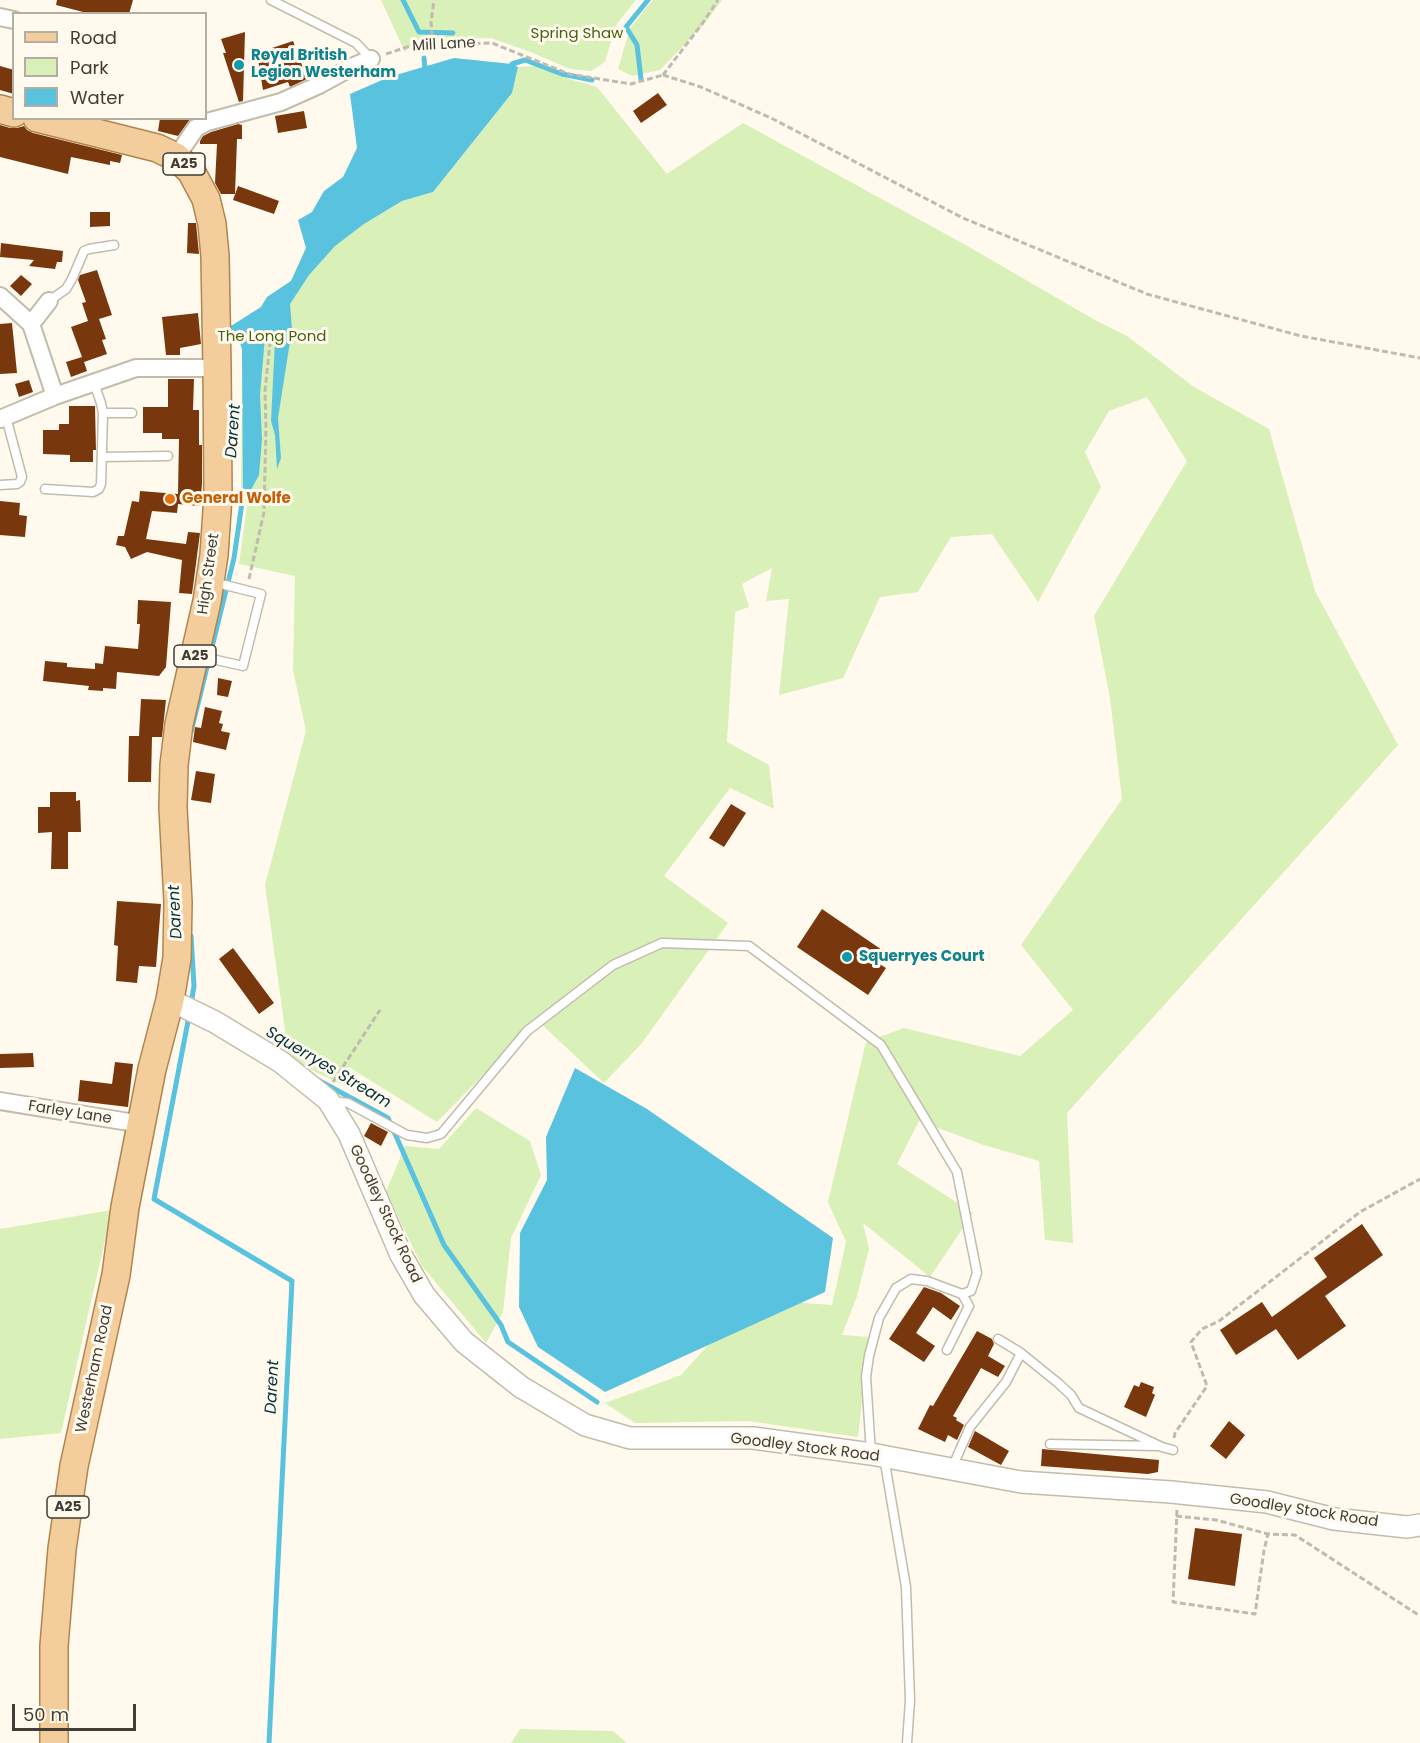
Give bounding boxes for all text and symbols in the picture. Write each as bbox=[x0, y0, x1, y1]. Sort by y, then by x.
legend bbox=[12, 12, 207, 120]
text: Road bbox=[70, 25, 117, 50]
park label: Spring Shaw bbox=[531, 25, 623, 43]
street label: Mill Lane bbox=[412, 34, 476, 56]
place label: Royal British Legion Westerham bbox=[251, 47, 396, 82]
text: Park bbox=[70, 55, 109, 80]
marker: Royal British Legion Westerham bbox=[232, 58, 246, 72]
text: Water bbox=[70, 85, 124, 110]
road number: A25 bbox=[163, 153, 205, 175]
park label: The Long Pond bbox=[218, 328, 326, 346]
water label: Darent bbox=[223, 403, 245, 459]
place label: General Wolfe bbox=[182, 490, 291, 508]
marker: General Wolfe bbox=[163, 492, 177, 506]
street label: High Street bbox=[194, 532, 224, 616]
road number: A25 bbox=[174, 645, 216, 667]
water label: Darent bbox=[165, 884, 187, 940]
place label: Squerryes Court bbox=[859, 948, 984, 966]
marker: Squerryes Court bbox=[840, 950, 854, 964]
water label: Squerryes Stream bbox=[262, 1023, 394, 1113]
street label: Farley Lane bbox=[27, 1098, 113, 1128]
street label: Goodley Stock Road bbox=[345, 1142, 425, 1286]
street label: Westerham Road bbox=[73, 1303, 117, 1435]
water label: Darent bbox=[262, 1359, 284, 1415]
street label: Goodley Stock Road bbox=[729, 1430, 881, 1466]
street label: Goodley Stock Road bbox=[1228, 1490, 1380, 1532]
road number: A25 bbox=[47, 1496, 89, 1518]
scale bar bbox=[15, 1692, 140, 1730]
text: 50 m bbox=[23, 1702, 69, 1727]

